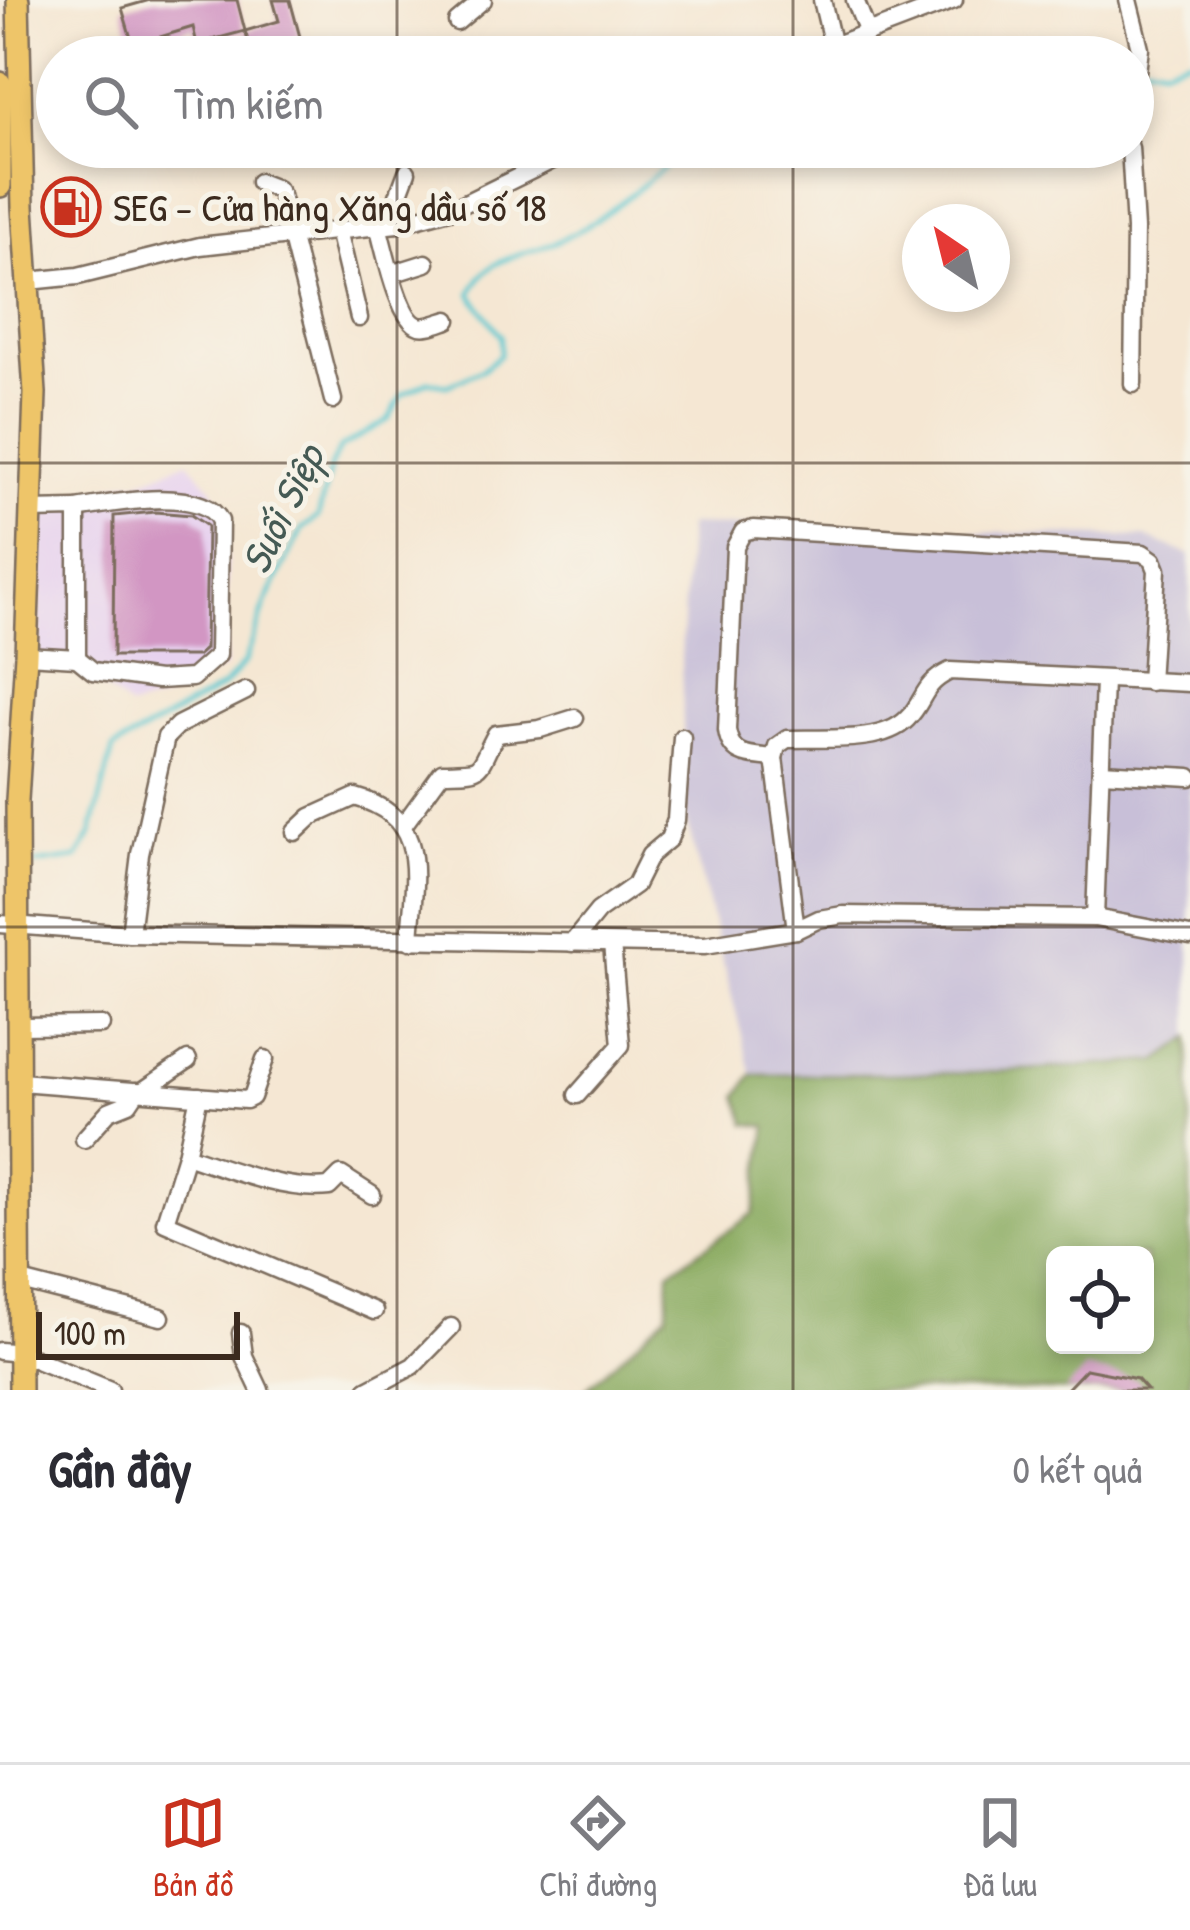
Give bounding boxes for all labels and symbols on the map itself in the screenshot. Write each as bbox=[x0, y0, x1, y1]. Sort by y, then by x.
fuel station icon: SEG – Cửa hàng Xăng dầu số 18 bbox=[40, 176, 102, 238]
place label: SEG – Cửa hàng Xăng dầu số 18 bbox=[113, 180, 547, 233]
north arrow bbox=[902, 204, 1010, 312]
water label: Suối Siệp bbox=[226, 433, 339, 583]
scale bar bbox=[36, 1306, 240, 1359]

